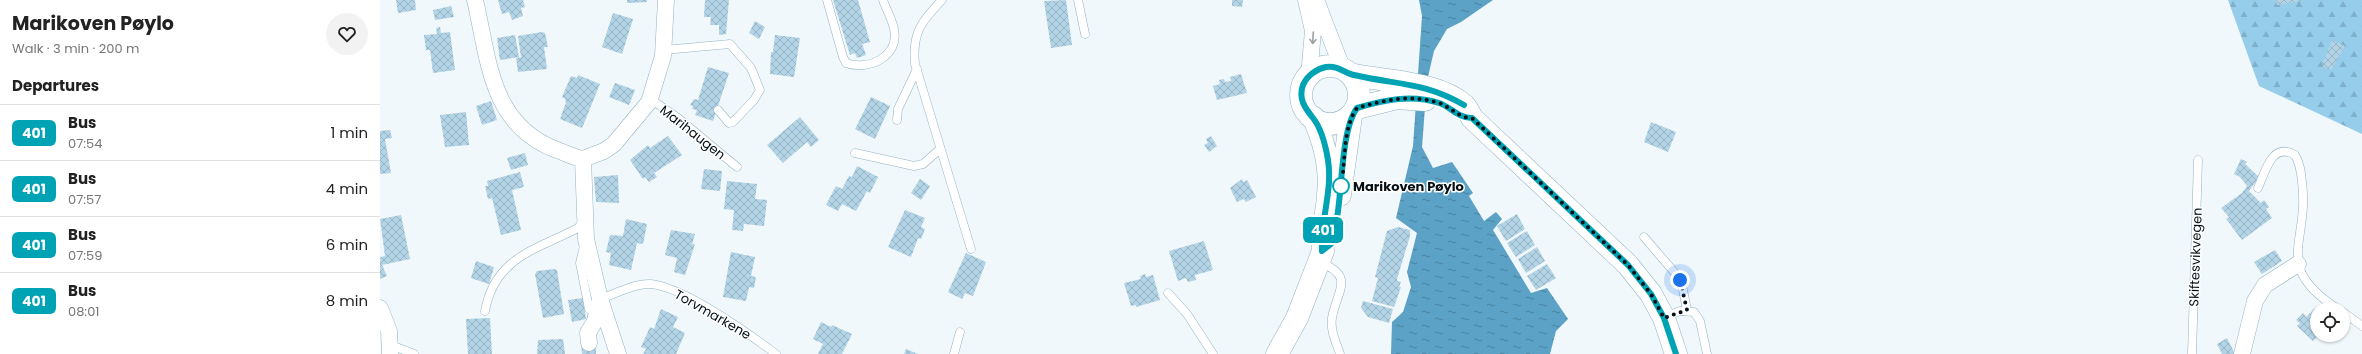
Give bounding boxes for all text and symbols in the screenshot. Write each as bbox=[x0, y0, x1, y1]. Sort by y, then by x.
text: Marikoven Pøylo bbox=[12, 10, 174, 37]
button: heart bbox=[326, 13, 368, 55]
one-way arrow bbox=[1309, 31, 1316, 44]
text: Walk · 3 min · 200 m bbox=[12, 39, 139, 58]
text: Departures bbox=[12, 75, 99, 96]
street label: Marihaugen bbox=[656, 101, 730, 164]
text: Bus bbox=[68, 112, 96, 133]
text: 1 min bbox=[330, 122, 368, 143]
text: 401 bbox=[22, 123, 46, 143]
text: 07:54 bbox=[68, 134, 102, 153]
text: Bus bbox=[68, 168, 96, 189]
marker: Marikoven Pøylo bbox=[1332, 177, 1350, 195]
place label: Marikoven Pøylo bbox=[1353, 177, 1464, 196]
text: 4 min bbox=[326, 178, 368, 199]
text: 401 bbox=[22, 179, 46, 199]
text: 07:57 bbox=[68, 190, 101, 209]
street label: Skiftesvikvegen bbox=[2184, 207, 2207, 307]
line badge: 401 bbox=[1300, 217, 1346, 243]
text: 401 bbox=[1311, 220, 1335, 240]
text: Bus bbox=[68, 224, 96, 245]
text: 6 min bbox=[326, 234, 368, 255]
text: 401 bbox=[22, 235, 46, 255]
text: 07:59 bbox=[68, 246, 102, 265]
your location bbox=[1670, 270, 1690, 290]
text: Bus bbox=[68, 280, 96, 301]
street label: Torvmarkene bbox=[671, 285, 755, 344]
text: 8 min bbox=[326, 290, 368, 311]
text: 401 bbox=[22, 291, 46, 311]
text: 08:01 bbox=[68, 302, 99, 321]
map controls bbox=[2310, 302, 2350, 342]
button: locate bbox=[2310, 302, 2350, 342]

